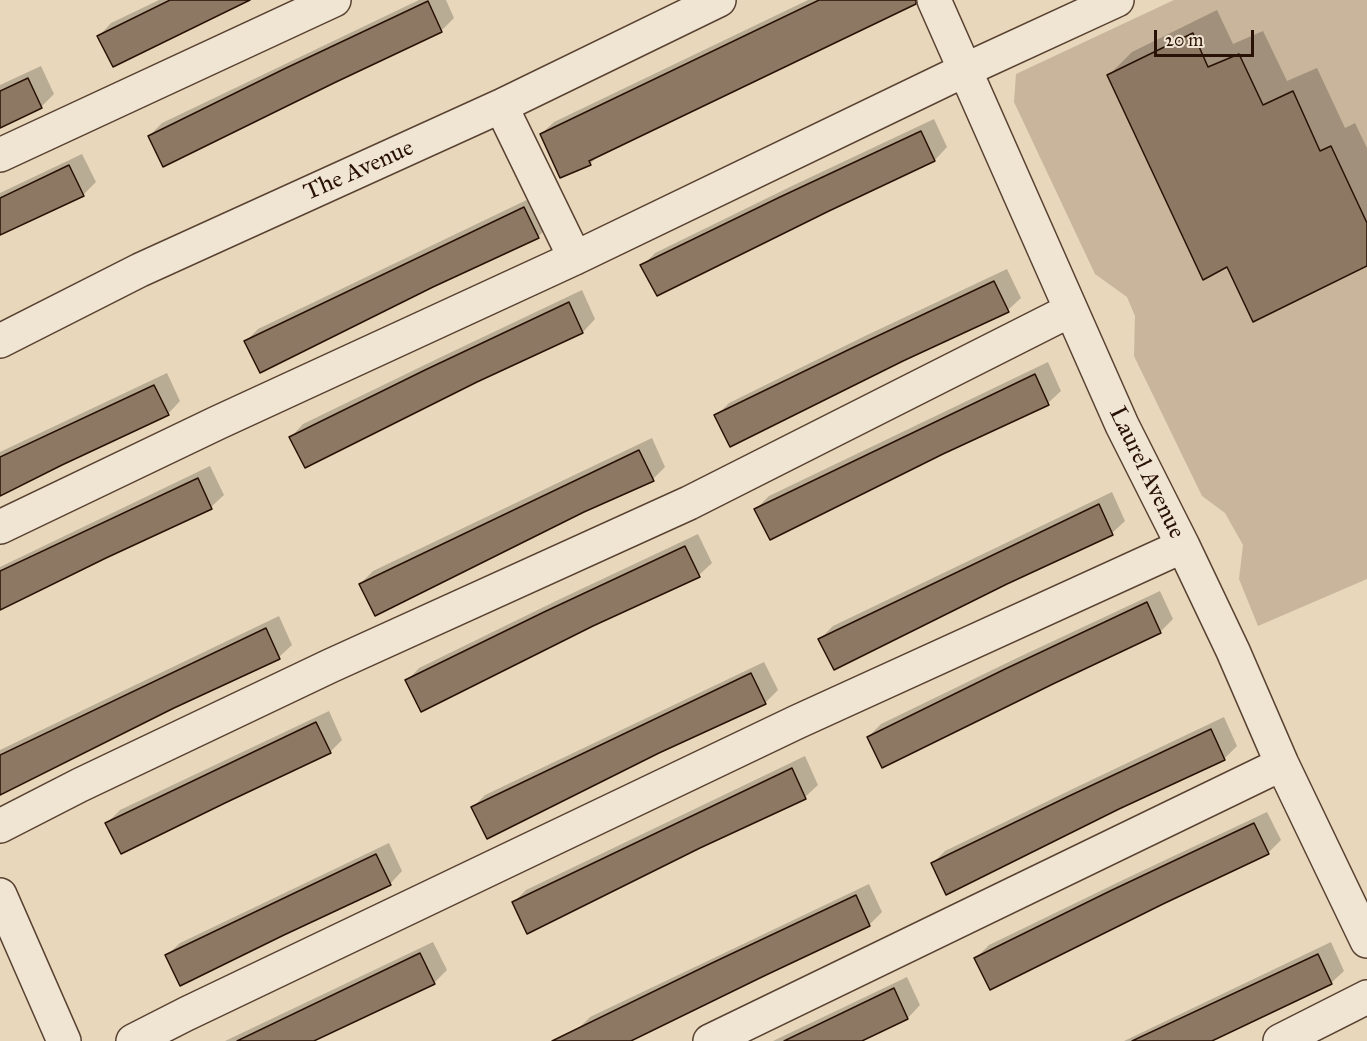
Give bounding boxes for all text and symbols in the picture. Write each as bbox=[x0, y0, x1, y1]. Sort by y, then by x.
scale bar bbox=[1157, 18, 1258, 56]
text: 20 m bbox=[1165, 29, 1203, 51]
street label: The Avenue bbox=[300, 134, 418, 208]
street label: Laurel Avenue bbox=[1102, 402, 1190, 544]

